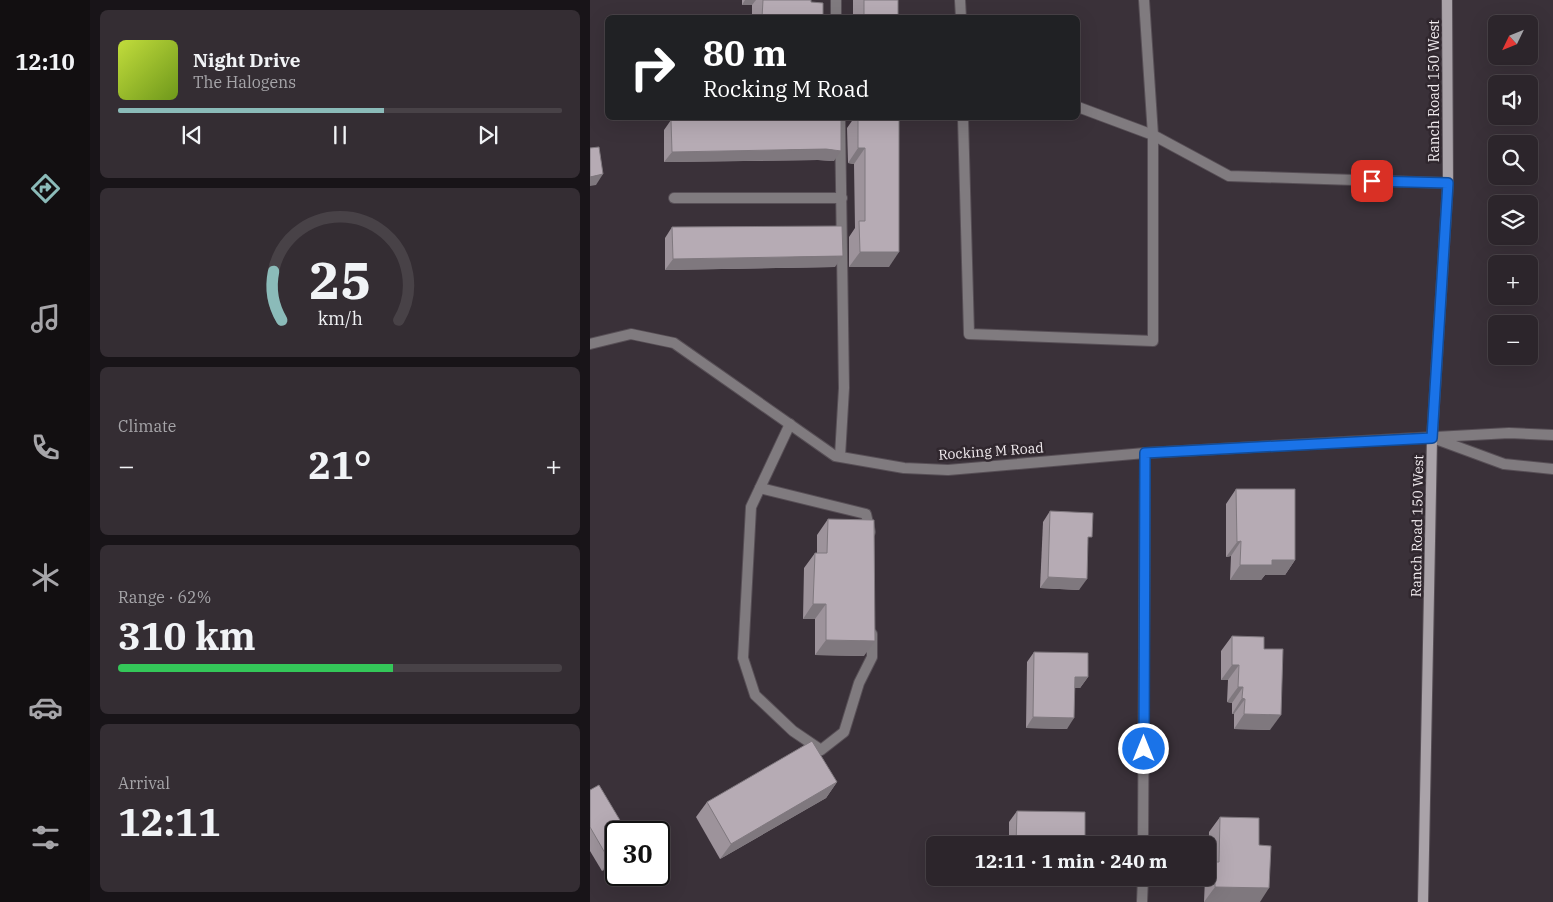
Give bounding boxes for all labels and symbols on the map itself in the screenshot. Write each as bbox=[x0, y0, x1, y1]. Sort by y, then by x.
north arrow bbox=[1488, 15, 1538, 65]
street label: Ranch Road 150 West bbox=[1425, 20, 1443, 162]
pin bbox=[1351, 160, 1393, 202]
street label: Rocking M Road bbox=[938, 438, 1045, 464]
street label: Ranch Road 150 West bbox=[1407, 455, 1427, 597]
position arrow bbox=[1117, 722, 1169, 774]
speed limit sign: 30 bbox=[605, 821, 670, 886]

